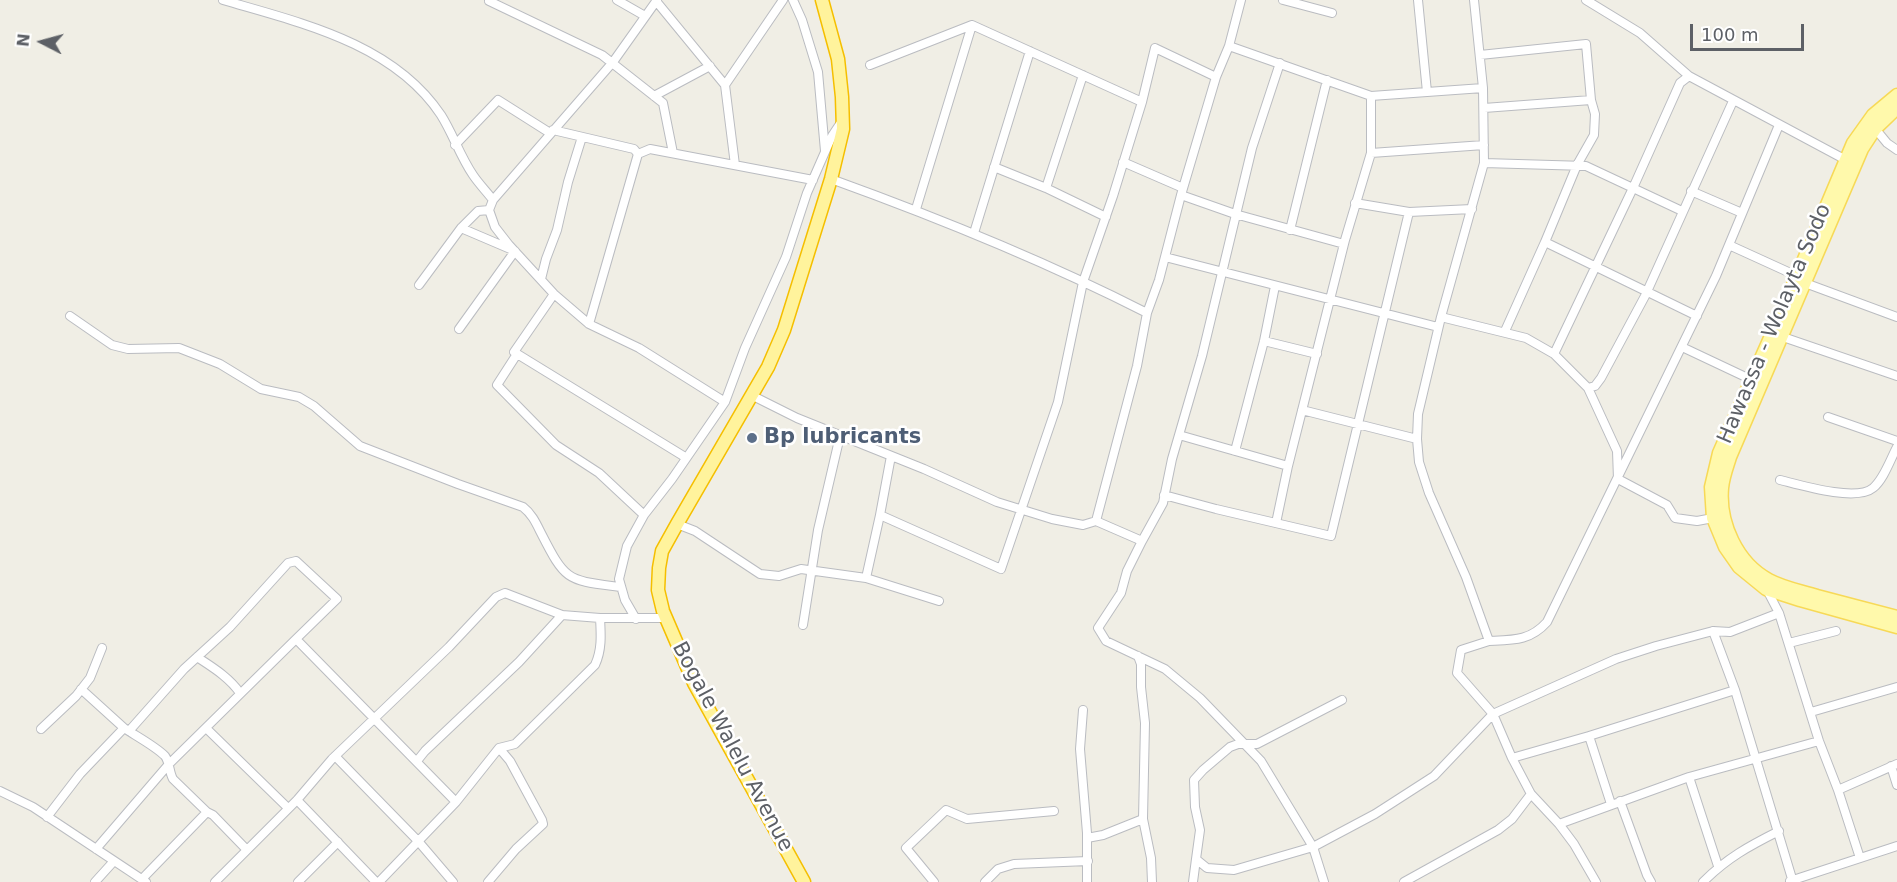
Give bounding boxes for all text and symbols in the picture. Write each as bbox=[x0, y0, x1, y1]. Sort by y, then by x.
north arrow bbox=[12, 12, 72, 72]
scale bar bbox=[1693, 12, 1807, 50]
text: 100 m bbox=[1701, 24, 1759, 45]
text: N bbox=[13, 32, 34, 48]
street label: Hawassa - Wolayta Sodo bbox=[1713, 200, 1837, 448]
place label: Bp lubricants bbox=[764, 425, 921, 451]
marker: Bp lubricants bbox=[745, 431, 759, 445]
street label: Bogale Walelu Avenue bbox=[666, 638, 798, 856]

